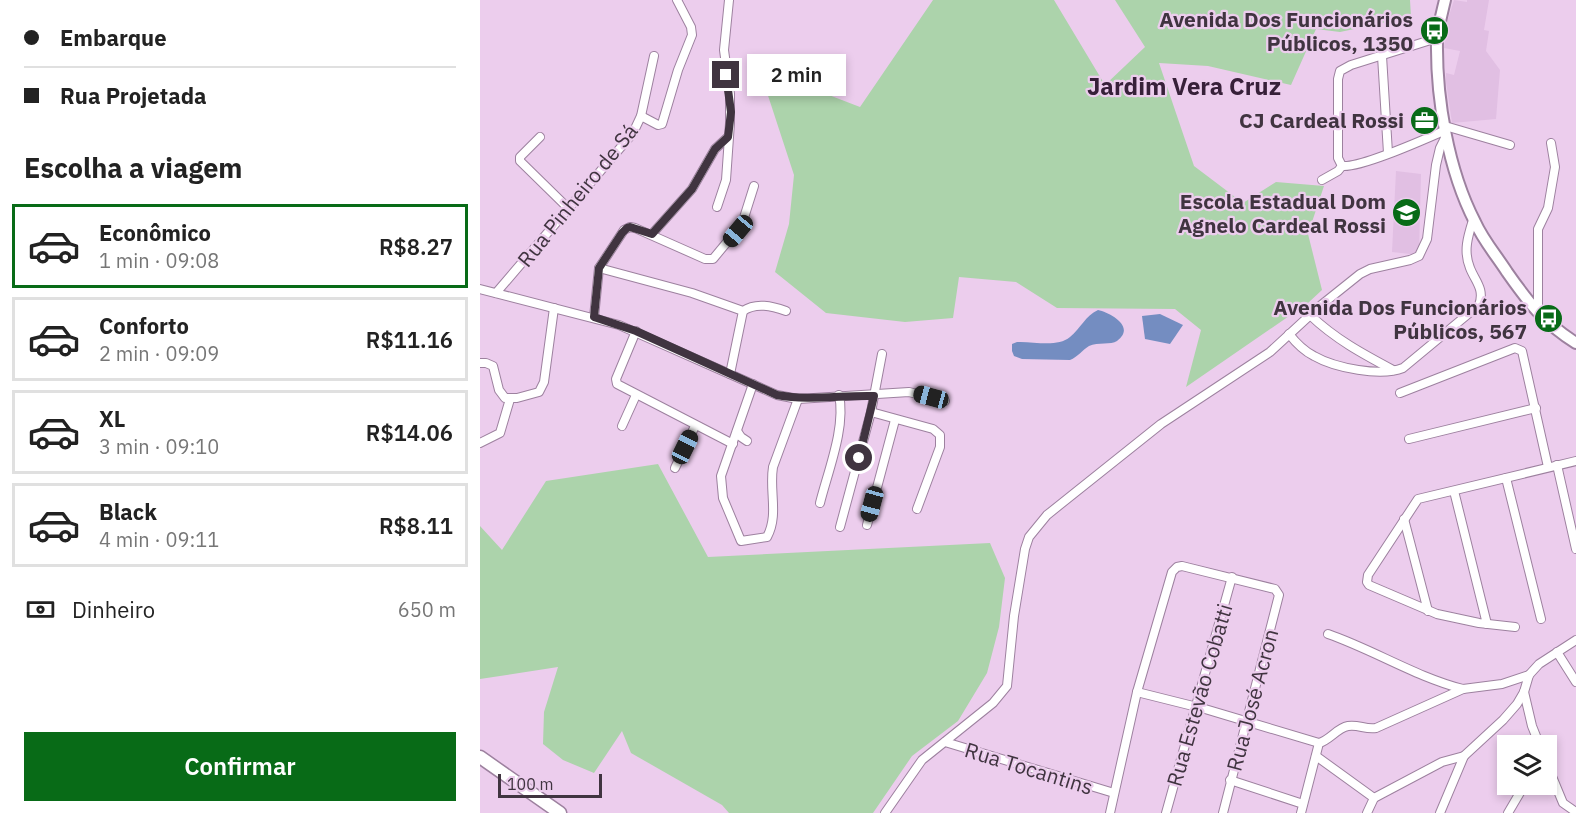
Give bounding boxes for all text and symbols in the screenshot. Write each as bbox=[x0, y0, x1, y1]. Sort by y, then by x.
place label: Avenida Dos Funcionários Públicos, 1350 bbox=[1159, 5, 1413, 57]
bus stop icon: Avenida Dos Funcionários Públicos, 1350 bbox=[1418, 15, 1450, 47]
text: Embarque bbox=[60, 23, 167, 52]
callout: 2 min bbox=[747, 54, 846, 96]
route end bbox=[712, 61, 739, 88]
text: 2 min bbox=[771, 61, 822, 88]
district label: Jardim Vera Cruz bbox=[1087, 70, 1281, 102]
text: Rua Projetada bbox=[60, 81, 207, 110]
office icon: CJ Cardeal Rossi bbox=[1409, 104, 1441, 136]
place label: CJ Cardeal Rossi bbox=[1239, 106, 1404, 134]
street label: Rua Pinheiro de Sá bbox=[511, 118, 643, 272]
text: Escolha a viagem bbox=[24, 150, 242, 185]
place label: Escola Estadual Dom Agnelo Cardeal Rossi bbox=[1178, 187, 1386, 239]
school or university icon: Escola Estadual Dom Agnelo Cardeal Rossi bbox=[1391, 197, 1423, 229]
car bbox=[720, 211, 756, 251]
text: Econômico bbox=[99, 218, 211, 247]
icon: car bbox=[27, 219, 81, 273]
text: R$8.27 bbox=[379, 232, 453, 261]
text: 1 min · 09:08 bbox=[99, 247, 219, 274]
place label: Avenida Dos Funcionários Públicos, 567 bbox=[1273, 293, 1527, 345]
bus stop icon: Avenida Dos Funcionários Públicos, 567 bbox=[1532, 303, 1564, 335]
text: Conforto bbox=[99, 311, 189, 340]
icon: car bbox=[27, 312, 81, 366]
text: R$11.16 bbox=[366, 325, 453, 354]
text: 2 min · 09:09 bbox=[99, 340, 219, 367]
car bbox=[911, 384, 951, 410]
text: XL bbox=[99, 404, 125, 433]
icon: car bbox=[27, 405, 81, 459]
text: R$14.06 bbox=[366, 418, 453, 447]
car bbox=[669, 427, 701, 467]
text: 3 min · 09:10 bbox=[99, 433, 219, 460]
route start bbox=[845, 444, 872, 471]
car bbox=[859, 484, 885, 524]
text: Black bbox=[99, 497, 157, 526]
icon: car bbox=[27, 498, 81, 552]
text: R$8.11 bbox=[379, 511, 453, 540]
text: 4 min · 09:11 bbox=[99, 526, 219, 553]
icon: cash bbox=[24, 593, 57, 626]
text: Dinheiro bbox=[72, 595, 155, 624]
text: 650 m bbox=[398, 596, 456, 623]
street label: Rua Estevão Cobatti bbox=[1160, 600, 1238, 790]
street label: Rua José Acron bbox=[1220, 626, 1284, 774]
button: Confirmar bbox=[24, 732, 456, 801]
street label: Rua Tocantins bbox=[962, 735, 1096, 801]
map controls bbox=[1497, 735, 1557, 795]
button: layers bbox=[1497, 735, 1557, 795]
scale bar bbox=[498, 771, 602, 798]
text: 100 m bbox=[507, 774, 554, 794]

